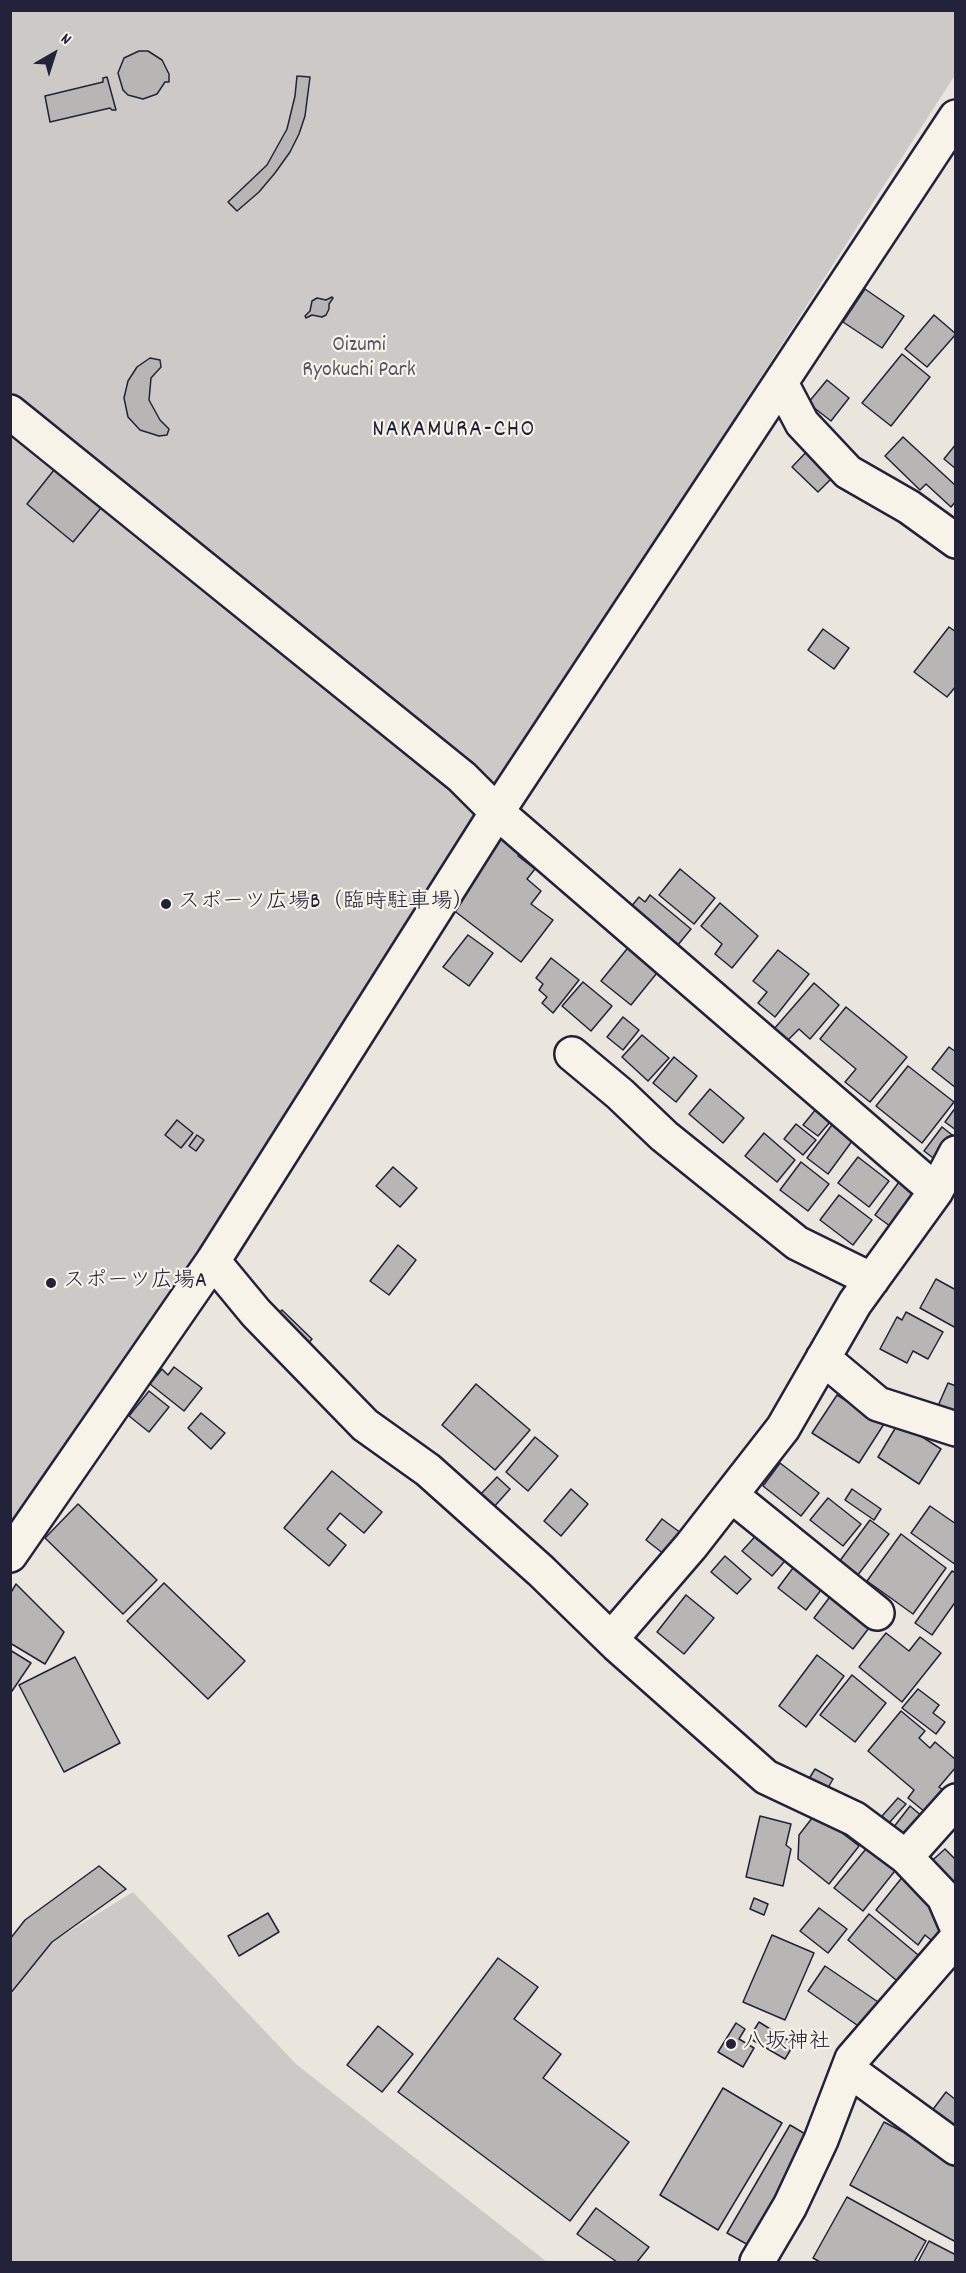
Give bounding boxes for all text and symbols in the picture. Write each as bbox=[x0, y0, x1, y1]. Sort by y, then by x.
north arrow bbox=[24, 24, 84, 84]
text: N bbox=[55, 28, 76, 51]
park label: Oizumi Ryokuchi Park bbox=[302, 334, 416, 386]
district label: NAKAMURA-CHO bbox=[372, 418, 536, 446]
place label: スポーツ広場B（臨時駐車場） bbox=[178, 891, 474, 917]
marker: スポーツ広場B（臨時駐車場） bbox=[159, 897, 173, 911]
place label: スポーツ広場A bbox=[63, 1270, 207, 1296]
marker: スポーツ広場A bbox=[44, 1276, 58, 1290]
place label: 八坂神社 bbox=[743, 2031, 831, 2057]
marker: 八坂神社 bbox=[724, 2037, 738, 2051]

